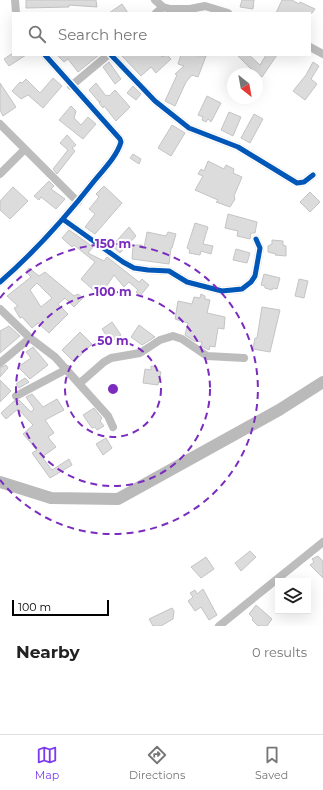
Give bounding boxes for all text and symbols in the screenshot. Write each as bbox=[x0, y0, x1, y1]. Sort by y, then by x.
search box bbox=[12, 12, 311, 56]
icon: search bbox=[26, 23, 48, 45]
text: Search here bbox=[58, 25, 147, 44]
north arrow bbox=[227, 68, 263, 104]
text: 150 m bbox=[95, 236, 131, 251]
text: 100 m bbox=[95, 284, 131, 299]
text: 50 m bbox=[97, 333, 129, 348]
centre of rings bbox=[106, 382, 120, 396]
map controls bbox=[275, 578, 311, 614]
button: layers bbox=[275, 578, 311, 614]
scale bar bbox=[12, 598, 109, 617]
text: 100 m bbox=[18, 600, 51, 614]
text: Nearby bbox=[16, 642, 80, 662]
text: 0 results bbox=[252, 644, 307, 660]
tab: Map bbox=[35, 744, 59, 782]
tab: Directions bbox=[129, 744, 185, 782]
tab: Saved bbox=[255, 744, 288, 782]

